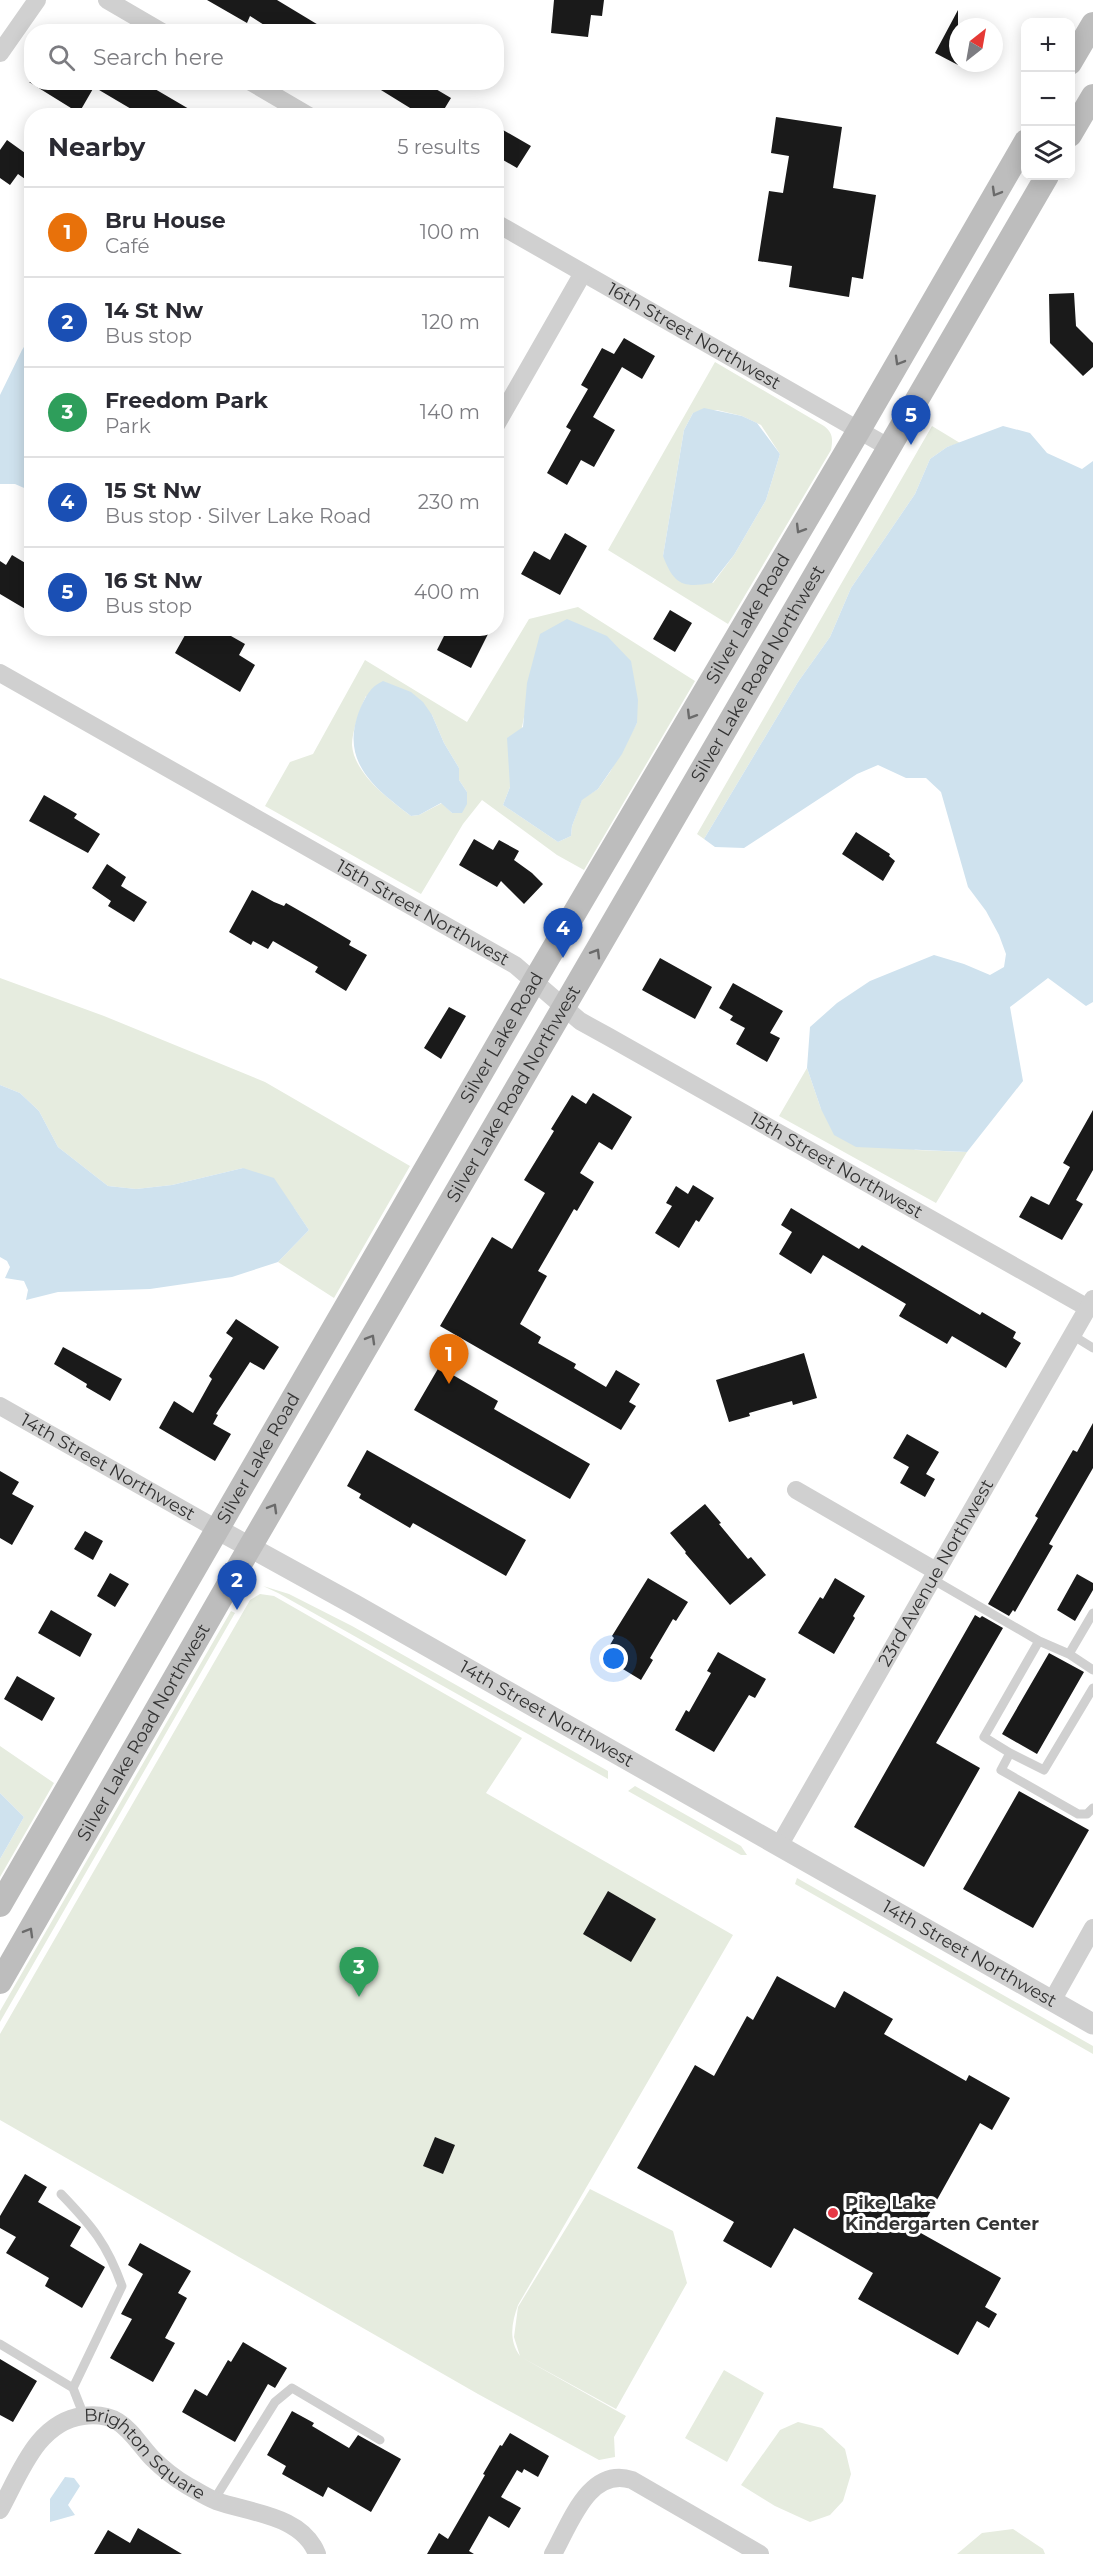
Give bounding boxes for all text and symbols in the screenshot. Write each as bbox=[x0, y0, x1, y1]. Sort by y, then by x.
north arrow bbox=[949, 18, 1003, 72]
map controls bbox=[1021, 18, 1075, 180]
button: + bbox=[1021, 18, 1075, 72]
search box bbox=[24, 24, 504, 90]
icon: search bbox=[45, 41, 78, 74]
text: Search here bbox=[93, 44, 224, 71]
button: − bbox=[1021, 72, 1075, 126]
button: layers bbox=[1021, 126, 1075, 180]
text: Nearby bbox=[48, 131, 145, 163]
text: 5 results bbox=[397, 135, 480, 159]
one-way arrow bbox=[992, 186, 1004, 196]
text: Bru House bbox=[105, 207, 226, 234]
text: 1 bbox=[64, 220, 71, 244]
text: 100 m bbox=[420, 220, 480, 244]
text: Café bbox=[105, 234, 150, 258]
street label: 16th Street Northwest bbox=[603, 278, 785, 394]
text: 14 St Nw bbox=[105, 297, 203, 324]
text: 2 bbox=[62, 310, 73, 334]
text: 120 m bbox=[422, 310, 480, 334]
text: Bus stop bbox=[105, 324, 192, 348]
one-way arrow bbox=[895, 355, 906, 365]
text: Freedom Park bbox=[105, 387, 268, 414]
pin: 5 bbox=[892, 396, 930, 445]
text: 3 bbox=[62, 400, 73, 424]
text: 140 m bbox=[420, 400, 480, 424]
text: Park bbox=[105, 414, 151, 438]
text: 15 St Nw bbox=[105, 477, 201, 504]
text: 4 bbox=[61, 490, 74, 514]
text: 230 m bbox=[418, 490, 480, 514]
text: Bus stop · Silver Lake Road bbox=[105, 504, 371, 528]
one-way arrow bbox=[796, 523, 808, 533]
street label: Silver Lake Road bbox=[701, 550, 795, 688]
street label: Silver Lake Road Northwest bbox=[686, 561, 829, 786]
text: 16 St Nw bbox=[105, 567, 202, 594]
text: 5 bbox=[62, 580, 73, 604]
text: 400 m bbox=[414, 580, 480, 604]
text: Bus stop bbox=[105, 594, 192, 618]
one-way arrow bbox=[686, 709, 698, 719]
street label: 15th Street Northwest bbox=[332, 855, 513, 970]
pin: 4 bbox=[544, 908, 582, 958]
one-way arrow bbox=[588, 949, 600, 959]
street label: Silver Lake Road bbox=[455, 968, 548, 1107]
street label: Silver Lake Road Northwest bbox=[442, 981, 585, 1206]
street label: 15th Street Northwest bbox=[746, 1108, 927, 1223]
pin: 1 bbox=[430, 1334, 468, 1384]
one-way arrow bbox=[364, 1335, 376, 1345]
street label: Silver Lake Road bbox=[212, 1389, 305, 1528]
street label: 14th Street Northwest bbox=[17, 1409, 199, 1525]
street label: 23rd Avenue Northwest bbox=[873, 1475, 998, 1670]
one-way arrow bbox=[266, 1504, 277, 1514]
pin: 2 bbox=[218, 1560, 256, 1610]
street label: Silver Lake Road Northwest bbox=[72, 1620, 215, 1845]
your location bbox=[599, 1644, 628, 1673]
street label: 14th Street Northwest bbox=[456, 1656, 638, 1772]
street label: 14th Street Northwest bbox=[878, 1896, 1060, 2012]
one-way arrow bbox=[22, 1928, 33, 1938]
pin: 3 bbox=[340, 1948, 378, 1997]
place label: Pike Lake Kindergarten Center bbox=[845, 2192, 1039, 2235]
marker: Pike Lake Kindergarten Center bbox=[826, 2206, 840, 2220]
street label: Brighton Square bbox=[84, 2404, 209, 2505]

